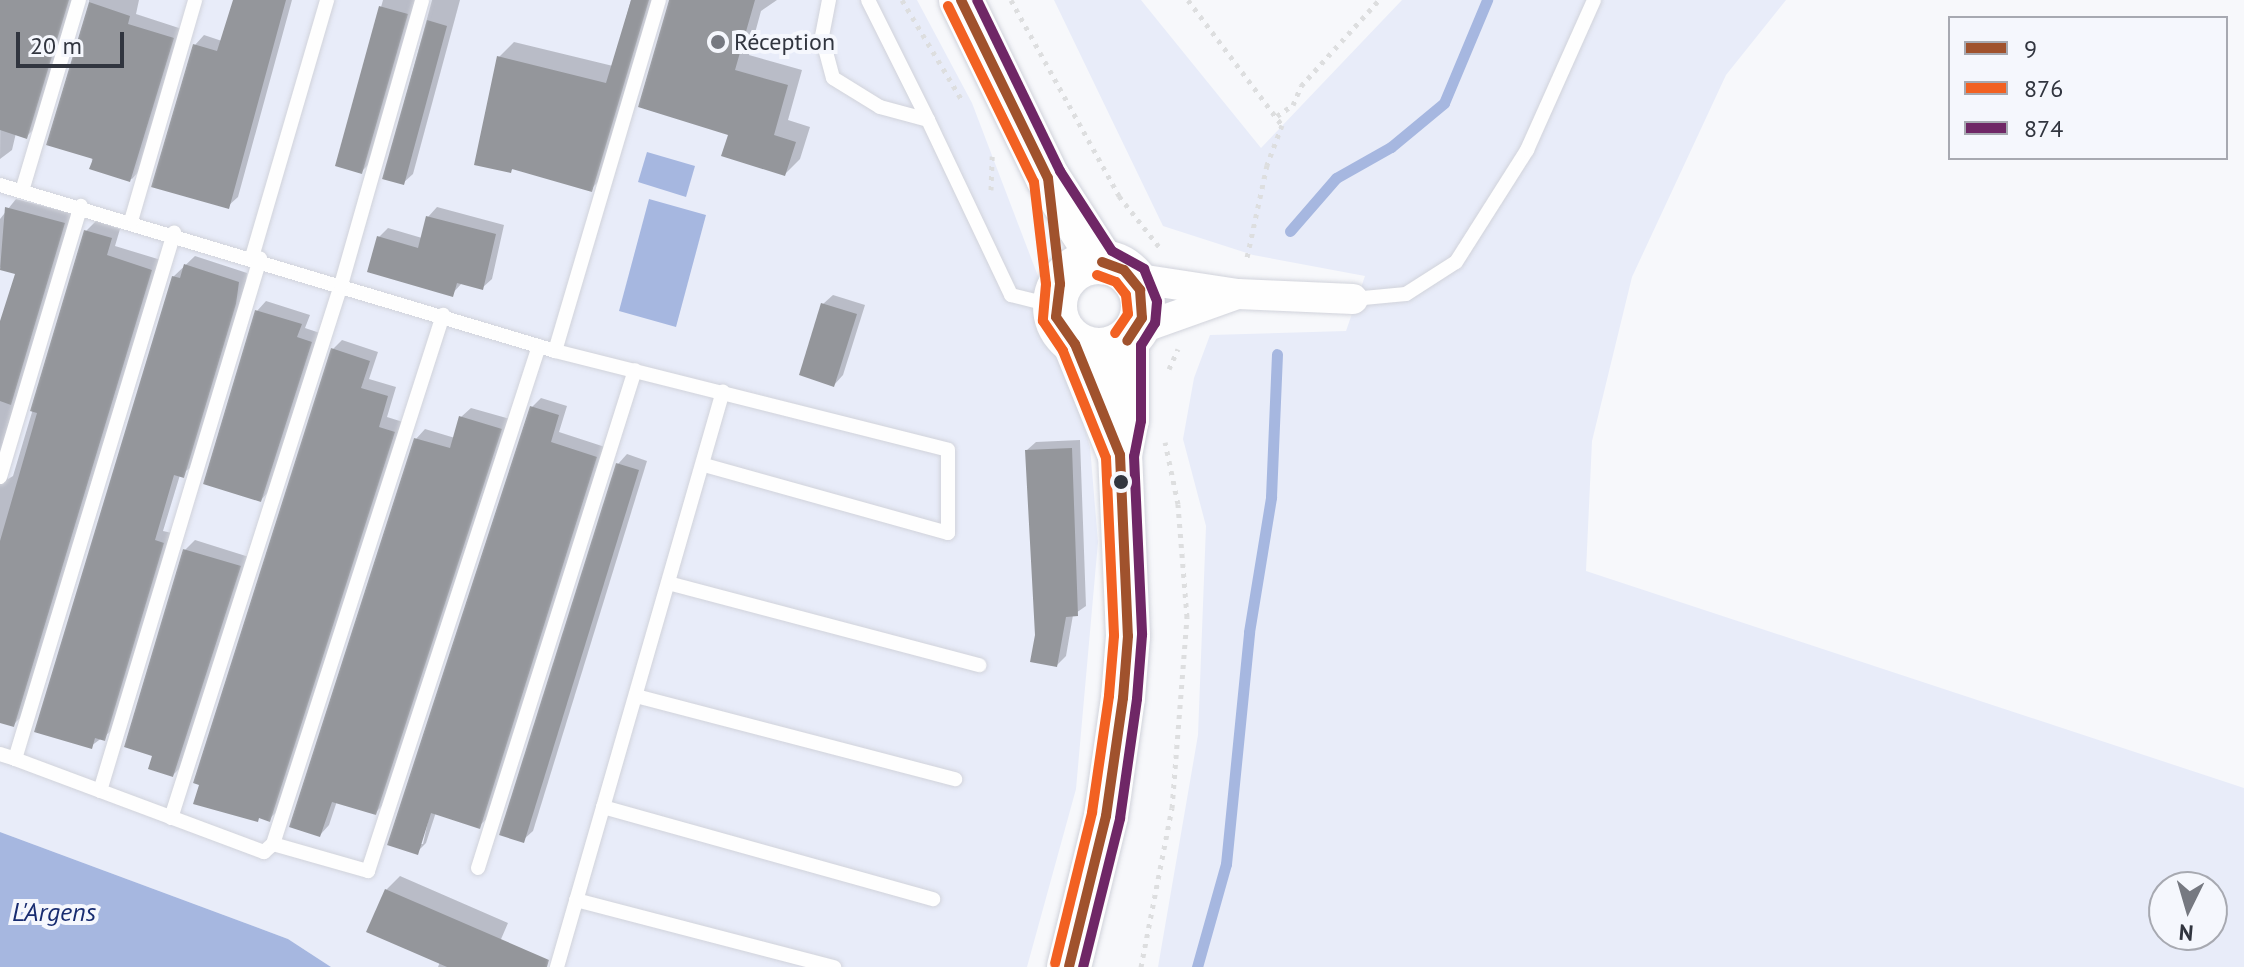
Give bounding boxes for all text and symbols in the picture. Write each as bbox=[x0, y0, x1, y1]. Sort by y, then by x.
scale bar bbox=[20, 16, 128, 66]
legend bbox=[1948, 16, 2228, 160]
place label: Réception bbox=[734, 28, 835, 56]
text: 20 m bbox=[30, 30, 82, 61]
marker: Réception bbox=[709, 33, 727, 51]
text: 9 bbox=[2024, 33, 2037, 64]
text: 876 bbox=[2024, 73, 2063, 104]
text: 874 bbox=[2024, 113, 2063, 144]
unlabelled marker bbox=[1113, 474, 1129, 490]
north arrow bbox=[2148, 871, 2228, 951]
water label: L'Argens bbox=[12, 896, 96, 928]
text: N bbox=[2178, 918, 2195, 947]

